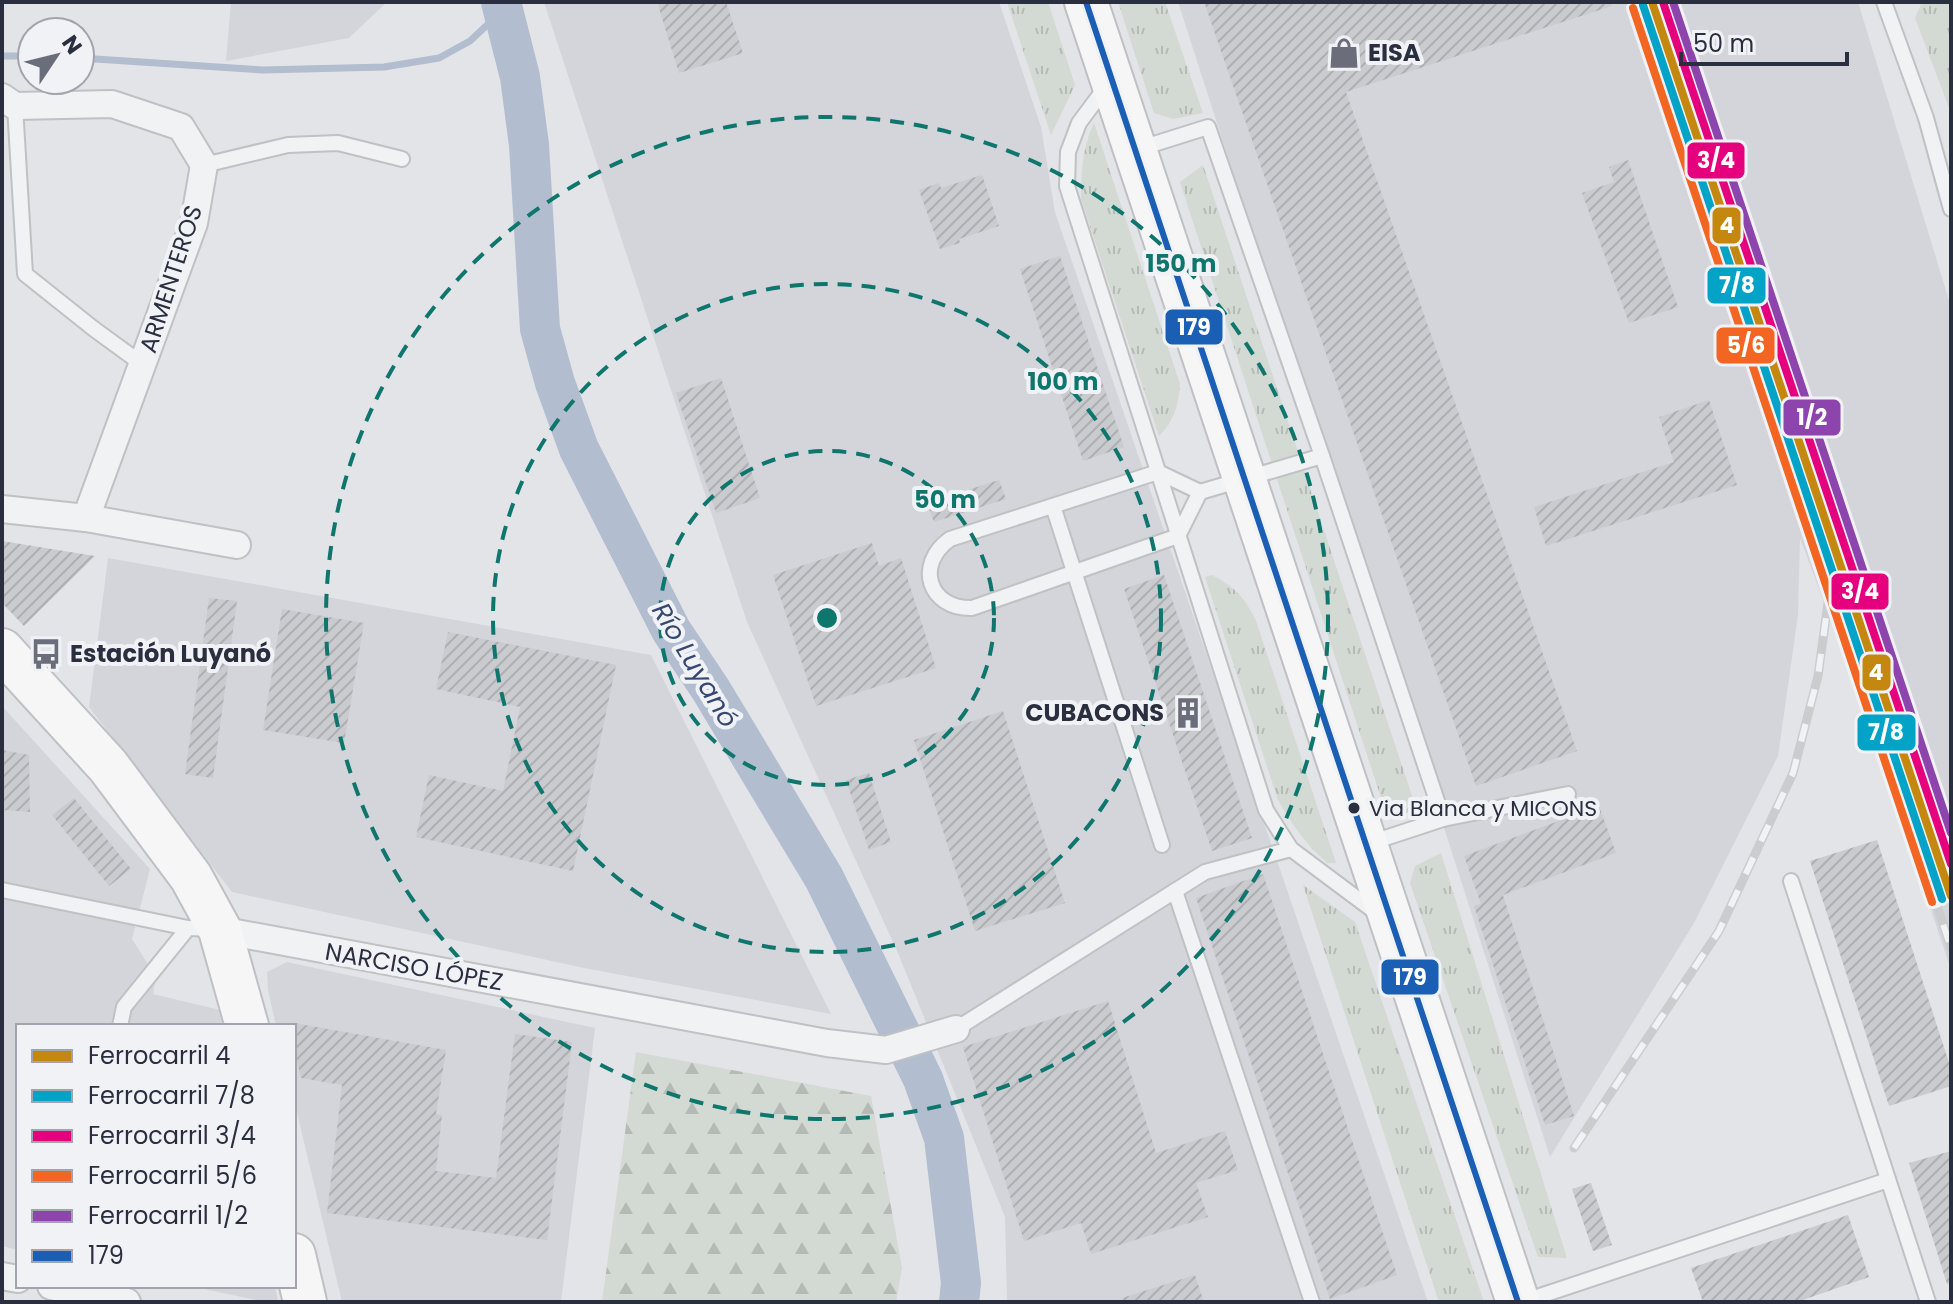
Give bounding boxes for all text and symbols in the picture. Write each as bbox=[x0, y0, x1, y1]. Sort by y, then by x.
north arrow bbox=[16, 16, 96, 96]
scale bar bbox=[1681, 16, 1847, 66]
text: 50 m bbox=[1693, 27, 1754, 60]
text: N bbox=[55, 29, 89, 60]
shop icon: EISA bbox=[1327, 36, 1361, 70]
place label: EISA bbox=[1368, 36, 1421, 69]
line badge: 3/4 bbox=[1686, 141, 1746, 180]
text: 3/4 bbox=[1697, 145, 1735, 176]
street label: ARMENTEROS bbox=[131, 201, 210, 357]
line badge: 4 bbox=[1711, 206, 1742, 245]
text: 4 bbox=[1720, 210, 1735, 241]
text: 150 m bbox=[1146, 247, 1216, 280]
line badge: 7/8 bbox=[1706, 266, 1767, 305]
text: 7/8 bbox=[1719, 270, 1755, 301]
line badge: 179 bbox=[1164, 308, 1224, 346]
text: 179 bbox=[1177, 312, 1211, 343]
line badge: 5/6 bbox=[1715, 326, 1776, 365]
text: 5/6 bbox=[1727, 330, 1765, 361]
text: 100 m bbox=[1028, 365, 1098, 398]
line badge: 1/2 bbox=[1782, 398, 1842, 437]
text: 1/2 bbox=[1797, 402, 1827, 433]
text: 50 m bbox=[914, 483, 976, 516]
line badge: 3/4 bbox=[1830, 572, 1890, 611]
text: 3/4 bbox=[1841, 576, 1879, 607]
water label: Río Luyanó bbox=[644, 596, 746, 734]
centre of rings bbox=[813, 604, 841, 632]
bus stop icon: Estación Luyanó bbox=[29, 637, 63, 671]
place label: Estación Luyanó bbox=[70, 637, 271, 670]
line badge: 4 bbox=[1861, 653, 1892, 692]
text: 4 bbox=[1869, 657, 1884, 688]
place label: CUBACONS bbox=[1025, 696, 1164, 729]
building icon: CUBACONS bbox=[1171, 696, 1205, 730]
line badge: 7/8 bbox=[1856, 713, 1917, 752]
text: 7/8 bbox=[1868, 717, 1904, 748]
place label: Via Blanca y MICONS bbox=[1369, 793, 1597, 824]
marker: Via Blanca y MICONS bbox=[1346, 800, 1362, 816]
street label: NARCISO LÓPEZ bbox=[323, 935, 506, 998]
line badge: 179 bbox=[1380, 958, 1440, 996]
text: 179 bbox=[1393, 962, 1427, 993]
legend bbox=[16, 1024, 296, 1288]
text: Ferrocarril 4 bbox=[88, 1039, 230, 1072]
text: Ferrocarril 7/8 bbox=[88, 1079, 255, 1112]
text: Ferrocarril 3/4 bbox=[88, 1119, 256, 1152]
text: Ferrocarril 5/6 bbox=[88, 1159, 257, 1192]
text: Ferrocarril 1/2 bbox=[88, 1199, 248, 1232]
text: 179 bbox=[88, 1239, 124, 1272]

